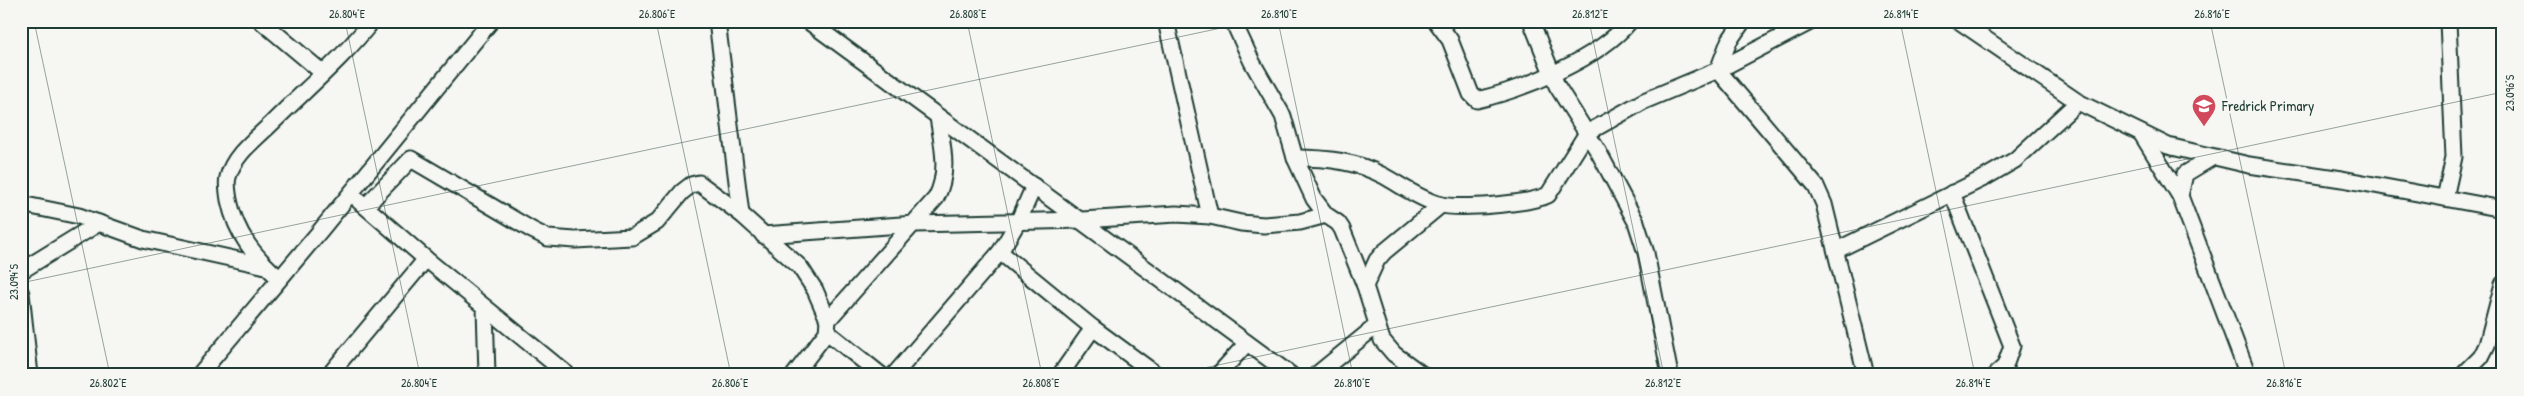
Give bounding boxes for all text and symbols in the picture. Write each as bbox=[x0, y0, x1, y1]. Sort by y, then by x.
text: 26.804°E bbox=[329, 5, 366, 22]
text: 26.806°E bbox=[639, 5, 676, 22]
text: 26.808°E bbox=[950, 5, 987, 22]
text: 26.810°E bbox=[1261, 5, 1298, 22]
text: 26.812°E bbox=[1572, 5, 1609, 22]
text: 26.814°E bbox=[1883, 5, 1919, 22]
text: 26.816°E bbox=[2194, 5, 2230, 22]
text: 23.096°S bbox=[2501, 74, 2518, 111]
school or university icon: Fredrick Primary bbox=[2191, 93, 2217, 127]
place label: Fredrick Primary bbox=[2221, 95, 2314, 116]
text: 23.094°S bbox=[5, 263, 22, 300]
text: 26.802°E bbox=[89, 374, 127, 391]
text: 26.804°E bbox=[401, 374, 438, 391]
text: 26.806°E bbox=[712, 374, 749, 391]
text: 26.808°E bbox=[1023, 374, 1060, 391]
text: 26.810°E bbox=[1334, 374, 1371, 391]
text: 26.812°E bbox=[1645, 374, 1682, 391]
text: 26.814°E bbox=[1955, 374, 1991, 391]
text: 26.816°E bbox=[2266, 374, 2302, 391]

